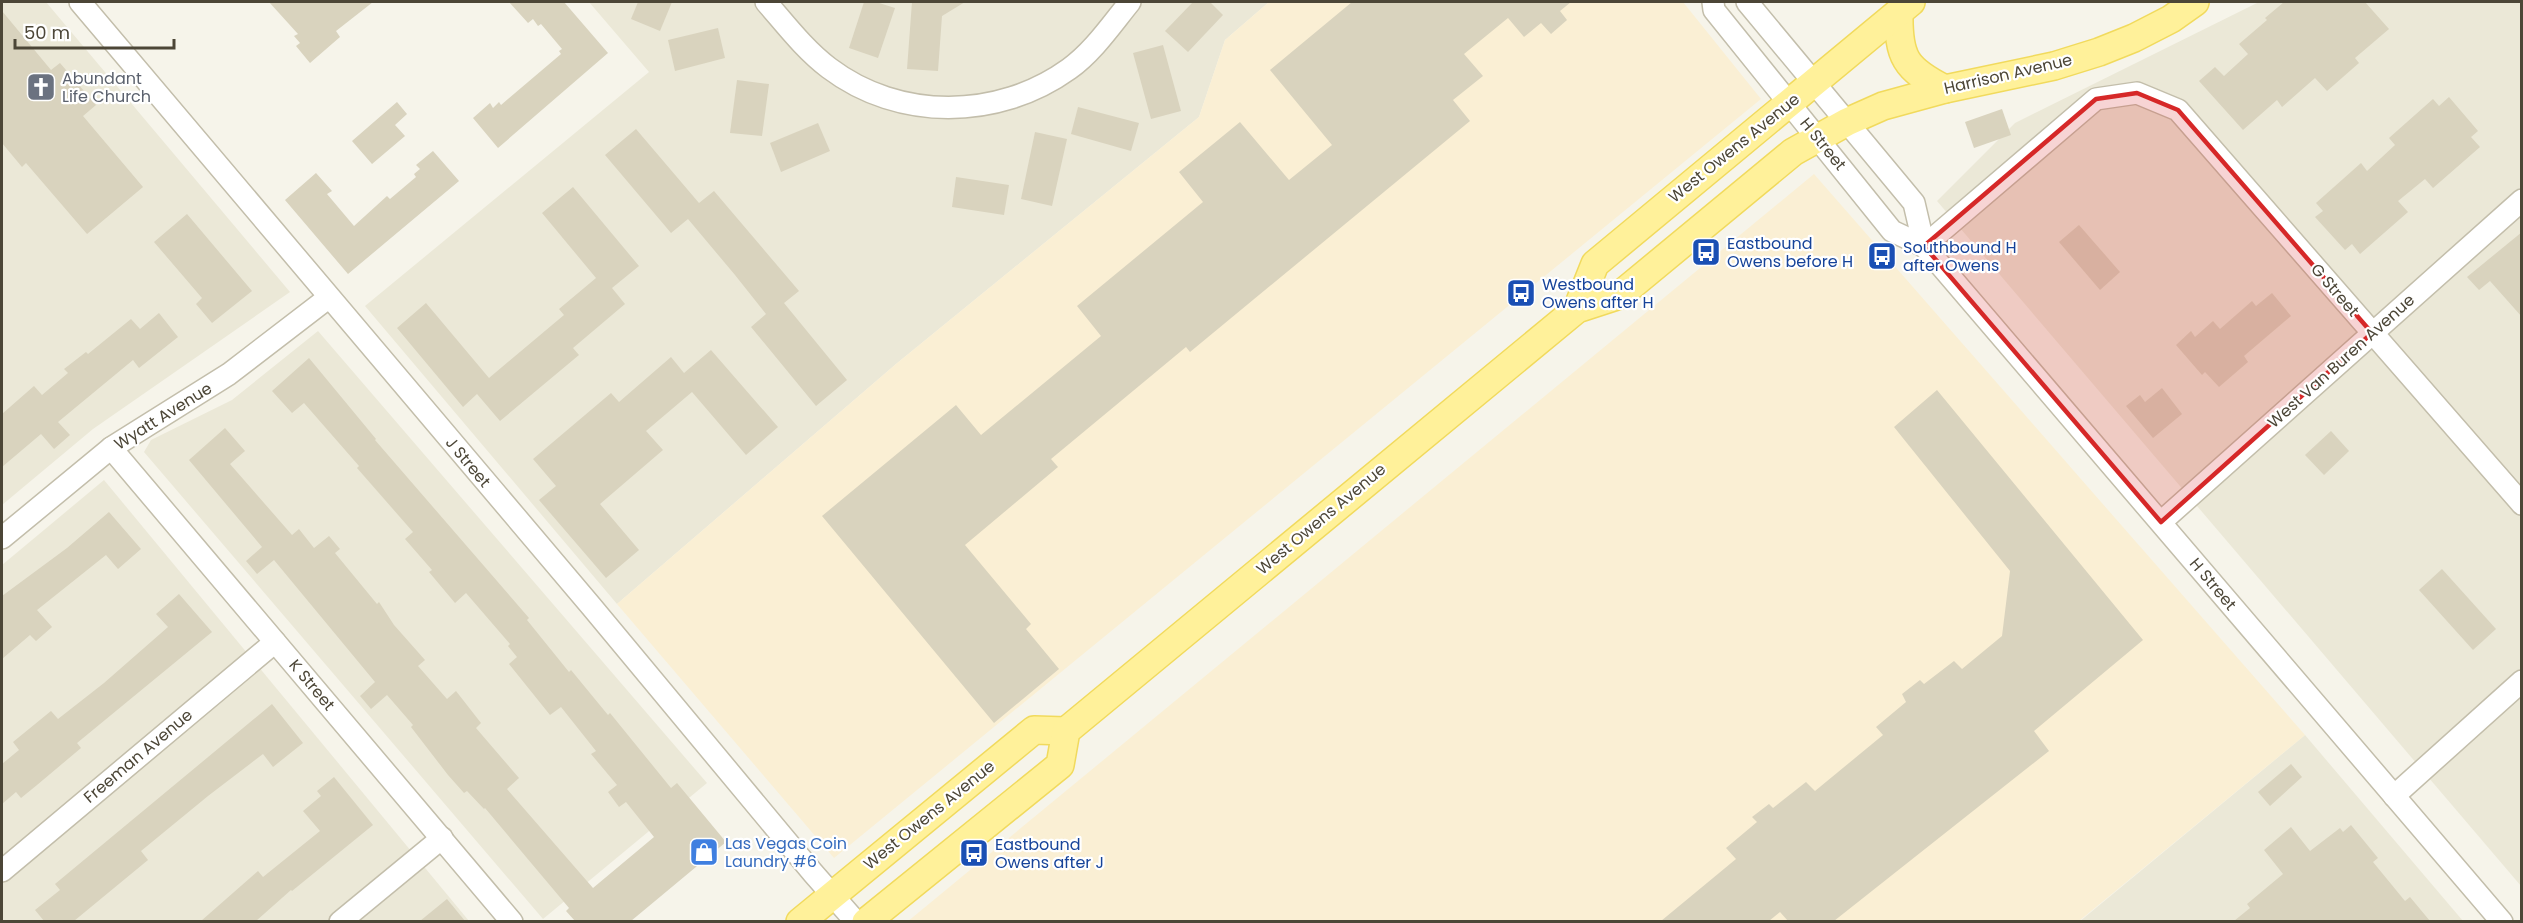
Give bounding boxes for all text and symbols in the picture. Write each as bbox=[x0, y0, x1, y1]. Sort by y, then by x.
scale bar bbox=[15, 12, 174, 50]
text: 50 m bbox=[24, 20, 70, 45]
street label: Harrison Avenue bbox=[1942, 48, 2074, 100]
place label: Abundant Life Church bbox=[62, 67, 151, 108]
church icon: Abundant Life Church bbox=[25, 71, 57, 103]
street label: West Owens Avenue bbox=[1664, 88, 1804, 208]
street label: H Street bbox=[1794, 113, 1852, 176]
place label: Eastbound Owens before H bbox=[1727, 232, 1853, 273]
bus stop icon: Eastbound Owens before H bbox=[1690, 236, 1722, 268]
place label: Southbound H after Owens bbox=[1903, 236, 2017, 277]
bus stop icon: Southbound H after Owens bbox=[1866, 240, 1898, 272]
street label: G Street bbox=[2305, 258, 2365, 322]
place label: Westbound Owens after H bbox=[1542, 273, 1654, 314]
bus stop icon: Westbound Owens after H bbox=[1505, 277, 1537, 309]
street label: West Van Buren Avenue bbox=[2262, 289, 2420, 433]
street label: Wyatt Avenue bbox=[110, 377, 216, 455]
street label: J Street bbox=[440, 432, 496, 492]
street label: West Owens Avenue bbox=[1251, 458, 1391, 580]
street label: H Street bbox=[2184, 553, 2242, 615]
street label: K Street bbox=[284, 654, 340, 716]
street label: Freeman Avenue bbox=[79, 704, 197, 808]
street label: West Owens Avenue bbox=[859, 755, 999, 875]
place label: Las Vegas Coin Laundry #6 bbox=[725, 832, 847, 873]
place label: Eastbound Owens after J bbox=[995, 833, 1104, 874]
shop icon: Las Vegas Coin Laundry #6 bbox=[688, 836, 720, 868]
bus stop icon: Eastbound Owens after J bbox=[958, 837, 990, 869]

